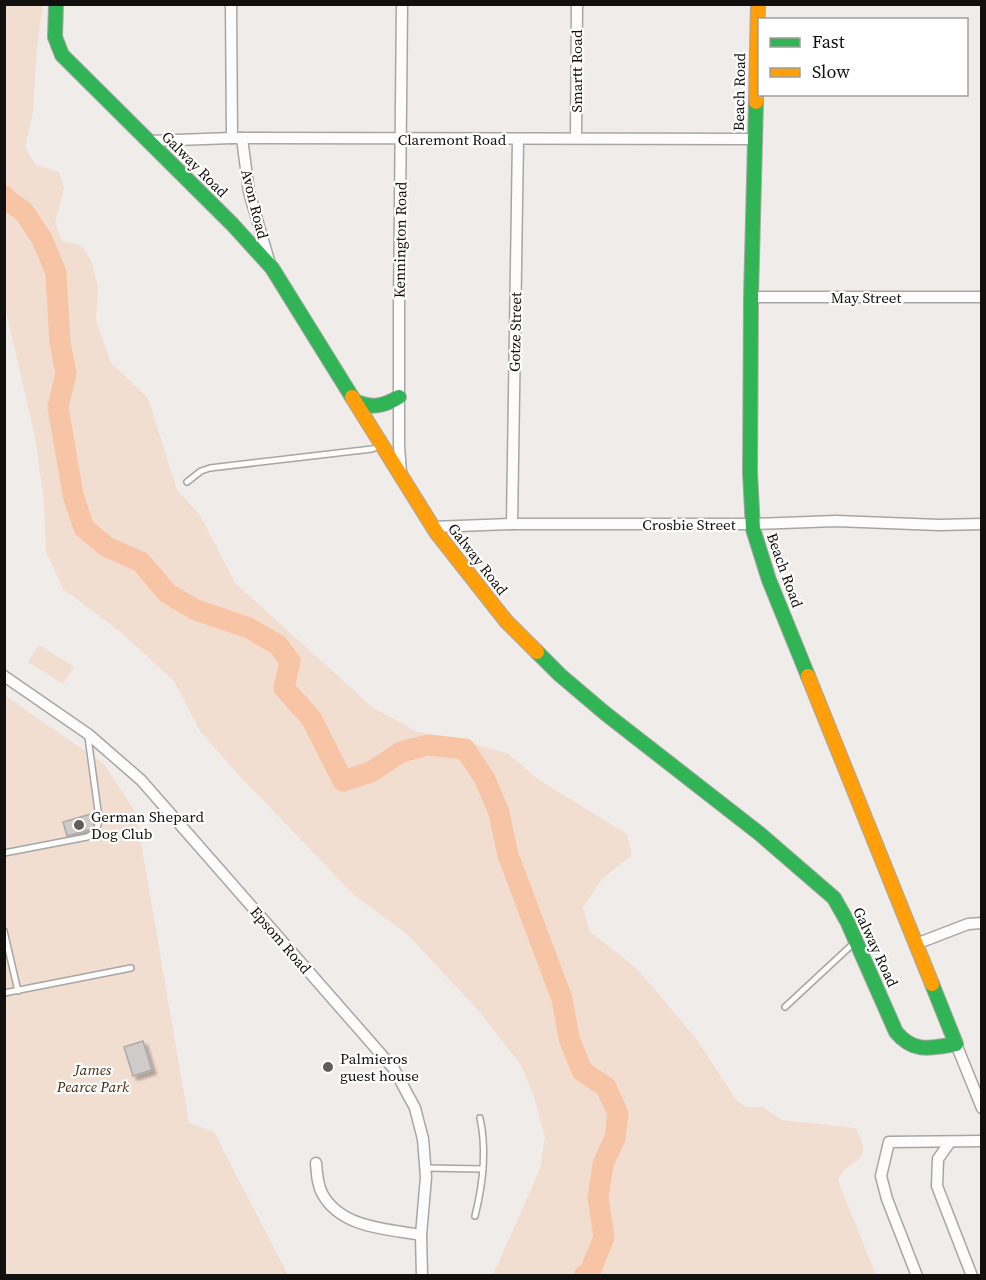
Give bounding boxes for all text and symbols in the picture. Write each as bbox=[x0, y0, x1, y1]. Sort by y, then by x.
legend bbox=[758, 18, 968, 96]
street label: Smartt Road bbox=[566, 29, 587, 112]
text: Fast bbox=[812, 29, 845, 54]
street label: Beach Road bbox=[728, 52, 750, 131]
text: Slow bbox=[812, 59, 850, 84]
street label: Galway Road bbox=[157, 126, 233, 202]
street label: Claremont Road bbox=[398, 129, 507, 150]
street label: Avon Road bbox=[236, 167, 274, 242]
street label: Kennington Road bbox=[388, 181, 412, 298]
street label: May Street bbox=[831, 287, 901, 308]
street label: Gotze Street bbox=[504, 292, 526, 372]
street label: Crosbie Street bbox=[642, 514, 736, 535]
street label: Galway Road bbox=[443, 519, 513, 600]
street label: Beach Road bbox=[762, 530, 808, 611]
place label: German Shepard Dog Club bbox=[91, 806, 204, 844]
marker: German Shepard Dog Club bbox=[72, 818, 86, 832]
street label: Epsom Road bbox=[246, 902, 317, 979]
street label: Galway Road bbox=[848, 904, 904, 991]
place label: Palmieros guest house bbox=[340, 1048, 419, 1086]
park label: James Pearce Park bbox=[56, 1059, 130, 1097]
marker: Palmieros guest house bbox=[321, 1060, 335, 1074]

